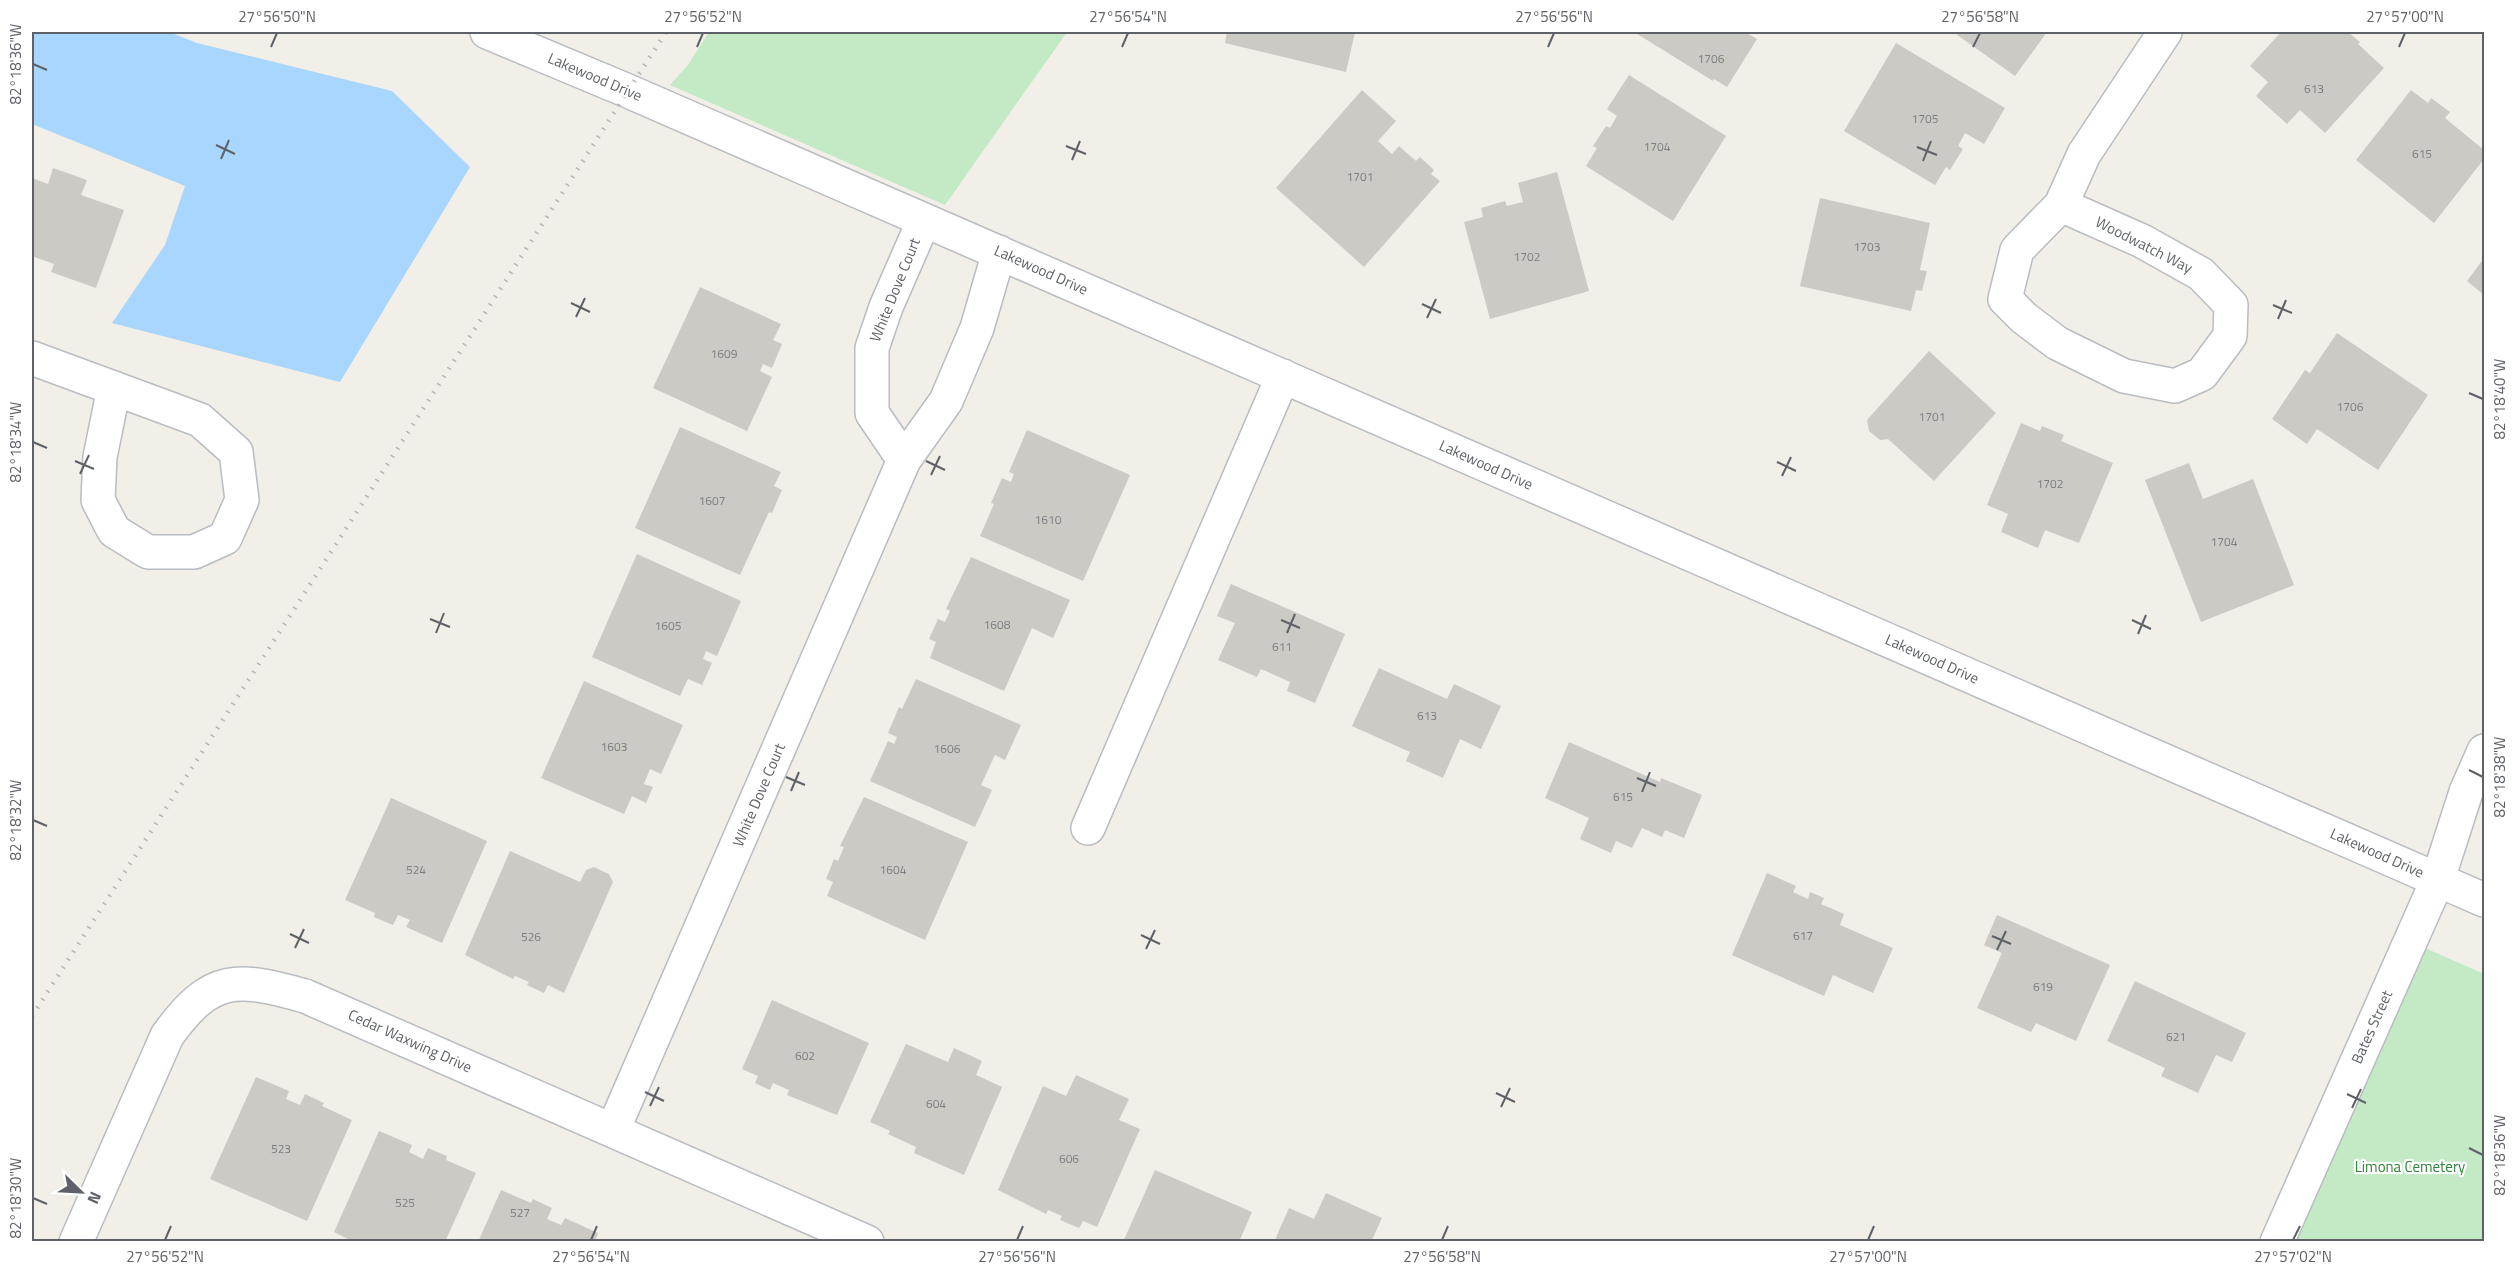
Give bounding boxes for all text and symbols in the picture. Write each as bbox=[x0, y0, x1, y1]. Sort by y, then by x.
text: 27°56'50"N bbox=[238, 5, 316, 28]
text: 27°56'52"N bbox=[664, 5, 742, 28]
text: 27°56'54"N bbox=[1089, 5, 1167, 28]
text: 27°56'56"N bbox=[1515, 5, 1593, 28]
text: 27°56'58"N bbox=[1941, 5, 2019, 28]
text: 27°57'00"N bbox=[2366, 5, 2444, 28]
text: 82°18'36"W bbox=[4, 24, 27, 104]
street label: Lakewood Drive bbox=[544, 46, 646, 107]
house number: 1706 bbox=[1698, 49, 1725, 68]
house number: 613 bbox=[2304, 79, 2324, 98]
house number: 1705 bbox=[1912, 109, 1939, 128]
house number: 1704 bbox=[1644, 137, 1671, 156]
house number: 615 bbox=[2412, 144, 2432, 163]
house number: 1701 bbox=[1347, 167, 1373, 186]
street label: Woodwatch Way bbox=[2092, 210, 2197, 279]
street label: White Dove Court bbox=[863, 234, 926, 345]
house number: 1703 bbox=[1854, 237, 1880, 256]
street label: Lakewood Drive bbox=[991, 239, 1092, 300]
house number: 1702 bbox=[1514, 247, 1540, 266]
house number: 1609 bbox=[711, 344, 738, 363]
text: 82°18'40"W bbox=[2488, 359, 2511, 439]
house number: 1706 bbox=[2337, 397, 2364, 416]
text: 82°18'34"W bbox=[4, 402, 27, 482]
house number: 1701 bbox=[1919, 407, 1945, 426]
street label: Lakewood Drive bbox=[1436, 434, 1537, 495]
house number: 1702 bbox=[2037, 474, 2063, 493]
house number: 1607 bbox=[699, 491, 725, 510]
house number: 1610 bbox=[1035, 510, 1062, 529]
house number: 1704 bbox=[2211, 532, 2238, 551]
house number: 1608 bbox=[984, 615, 1011, 634]
house number: 1605 bbox=[655, 616, 682, 635]
street label: Lakewood Drive bbox=[1882, 628, 1983, 689]
house number: 611 bbox=[1272, 637, 1292, 656]
house number: 613 bbox=[1417, 706, 1437, 725]
house number: 1603 bbox=[601, 737, 627, 756]
text: 82°18'38"W bbox=[2488, 737, 2511, 817]
street label: White Dove Court bbox=[726, 739, 791, 850]
house number: 1606 bbox=[934, 739, 961, 758]
text: 82°18'32"W bbox=[4, 780, 27, 860]
house number: 615 bbox=[1613, 787, 1633, 806]
street label: Lakewood Drive bbox=[2327, 822, 2428, 883]
house number: 524 bbox=[406, 860, 426, 879]
house number: 1604 bbox=[880, 860, 907, 879]
house number: 617 bbox=[1793, 926, 1813, 945]
house number: 526 bbox=[521, 927, 541, 946]
house number: 619 bbox=[2033, 977, 2053, 996]
street label: Bates Street bbox=[2345, 986, 2398, 1067]
street label: Cedar Waxwing Drive bbox=[345, 1003, 476, 1078]
house number: 621 bbox=[2166, 1027, 2186, 1046]
house number: 602 bbox=[795, 1046, 815, 1065]
house number: 604 bbox=[926, 1094, 946, 1113]
text: 82°18'36"W bbox=[2488, 1115, 2511, 1195]
house number: 523 bbox=[271, 1139, 291, 1158]
house number: 606 bbox=[1059, 1149, 1079, 1168]
park label: Limona Cemetery bbox=[2355, 1155, 2465, 1178]
text: 82°18'30"W bbox=[4, 1158, 27, 1238]
north arrow bbox=[51, 1162, 111, 1222]
text: N bbox=[81, 1188, 108, 1208]
house number: 525 bbox=[395, 1193, 415, 1212]
house number: 527 bbox=[510, 1203, 530, 1222]
text: 27°56'52"N bbox=[126, 1245, 204, 1268]
text: 27°56'54"N bbox=[552, 1245, 630, 1268]
text: 27°56'56"N bbox=[978, 1245, 1056, 1268]
text: 27°56'58"N bbox=[1403, 1245, 1481, 1268]
text: 27°57'00"N bbox=[1829, 1245, 1907, 1268]
text: 27°57'02"N bbox=[2254, 1245, 2332, 1268]

